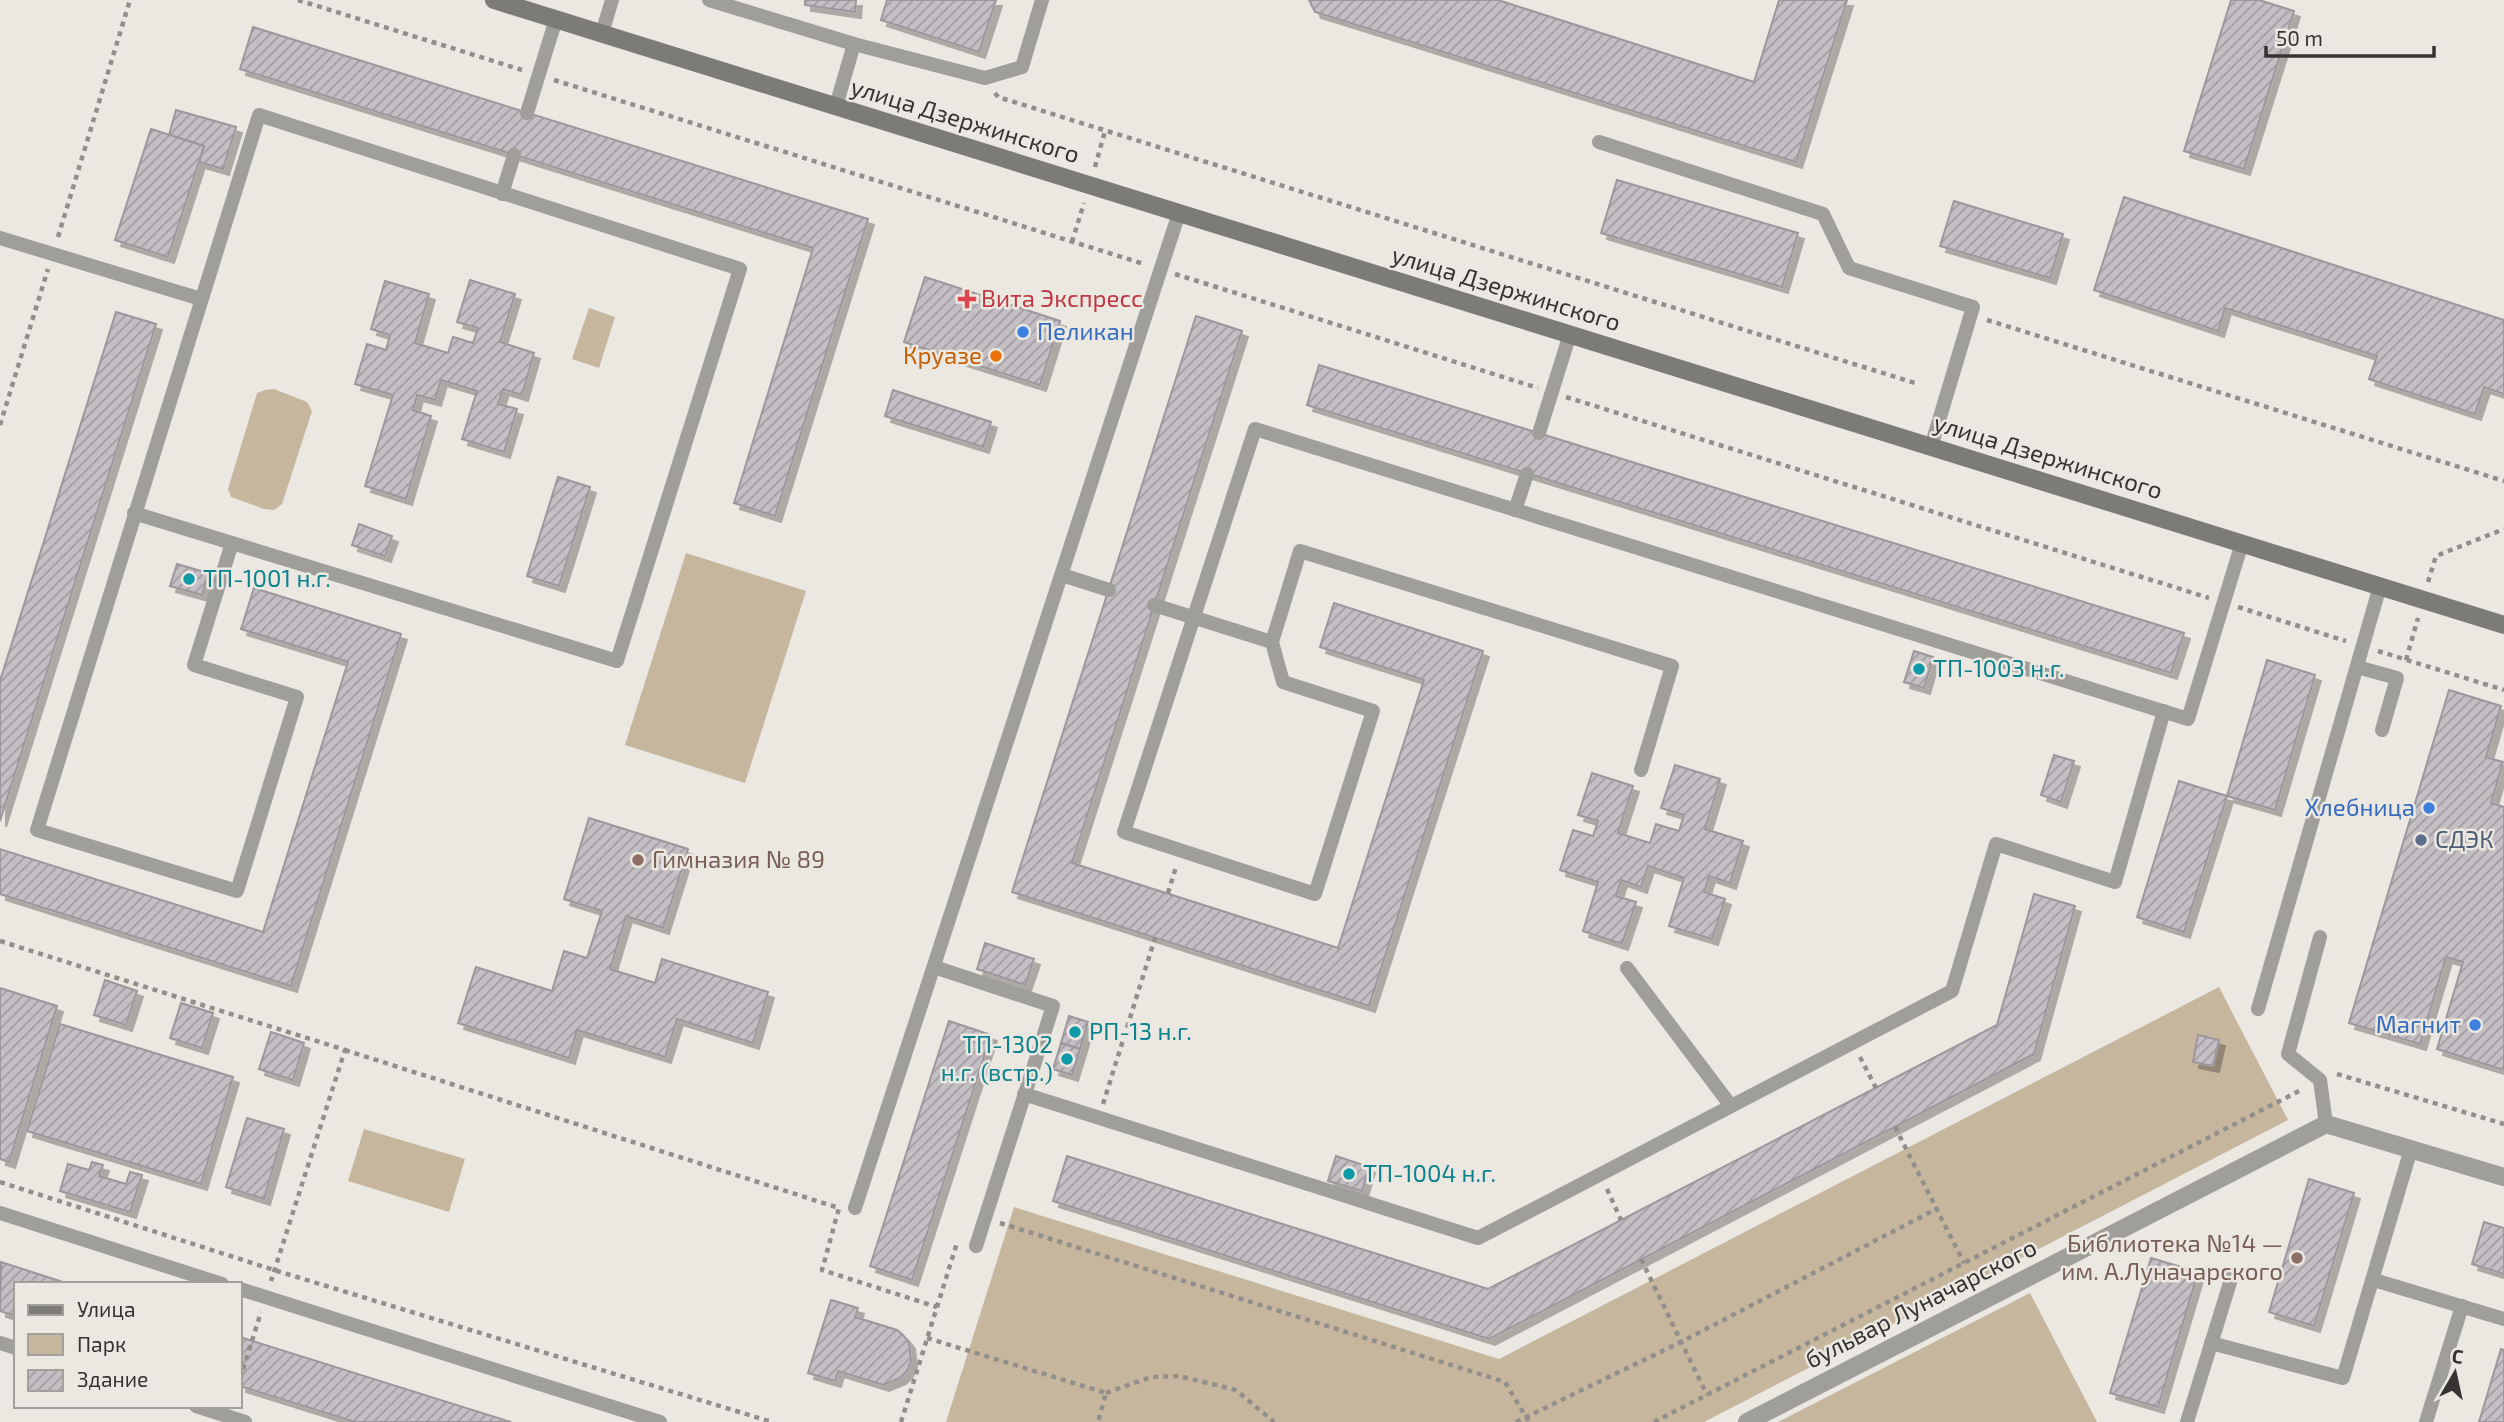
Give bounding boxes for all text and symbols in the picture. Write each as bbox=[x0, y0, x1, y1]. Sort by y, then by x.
scale bar bbox=[2266, 14, 2434, 58]
text: 50 m bbox=[2276, 25, 2323, 50]
street label: улица Дзержинского bbox=[847, 71, 1083, 169]
street label: улица Дзержинского bbox=[1388, 239, 1624, 337]
place label: Вита Экспресс bbox=[981, 283, 1143, 312]
marker: Вита Экспресс bbox=[959, 291, 975, 307]
place label: Пеликан bbox=[1037, 316, 1134, 345]
marker: Пеликан bbox=[1015, 324, 1031, 340]
place label: Круазе bbox=[903, 340, 982, 370]
marker: Круазе bbox=[988, 348, 1004, 364]
street label: улица Дзержинского bbox=[1930, 407, 2166, 505]
place label: ТП-1001 н.г. bbox=[203, 563, 331, 592]
marker: ТП-1001 н.г. bbox=[181, 571, 197, 587]
place label: ТП-1003 н.г. bbox=[1933, 653, 2065, 682]
marker: ТП-1003 н.г. bbox=[1911, 661, 1927, 677]
place label: Хлебница bbox=[2305, 792, 2415, 821]
marker: Хлебница bbox=[2421, 800, 2437, 816]
place label: СДЭК bbox=[2435, 824, 2494, 853]
marker: СДЭК bbox=[2413, 832, 2429, 848]
place label: Гимназия № 89 bbox=[652, 844, 825, 873]
marker: Гимназия № 89 bbox=[630, 852, 646, 868]
place label: Магнит bbox=[2376, 1009, 2461, 1038]
place label: РП-13 н.г. bbox=[1089, 1016, 1192, 1045]
marker: Магнит bbox=[2467, 1017, 2483, 1033]
marker: РП-13 н.г. bbox=[1067, 1024, 1083, 1040]
place label: ТП-1302 н.г. (встр.) bbox=[941, 1029, 1053, 1086]
marker: ТП-1302 н.г. (встр.) bbox=[1059, 1051, 1075, 1067]
place label: ТП-1004 н.г. bbox=[1363, 1158, 1496, 1187]
marker: ТП-1004 н.г. bbox=[1341, 1166, 1357, 1182]
place label: Библиотека №14 — им. А.Луначарского bbox=[2061, 1228, 2283, 1286]
street label: бульвар Луначарского bbox=[1800, 1232, 2041, 1375]
marker: Библиотека №14 — им. А.Луначарского bbox=[2289, 1250, 2305, 1266]
legend bbox=[14, 1282, 242, 1408]
text: Улица bbox=[77, 1296, 136, 1321]
text: Парк bbox=[77, 1331, 126, 1356]
north arrow bbox=[2420, 1338, 2490, 1408]
text: С bbox=[2450, 1343, 2465, 1368]
text: Здание bbox=[77, 1366, 148, 1391]

